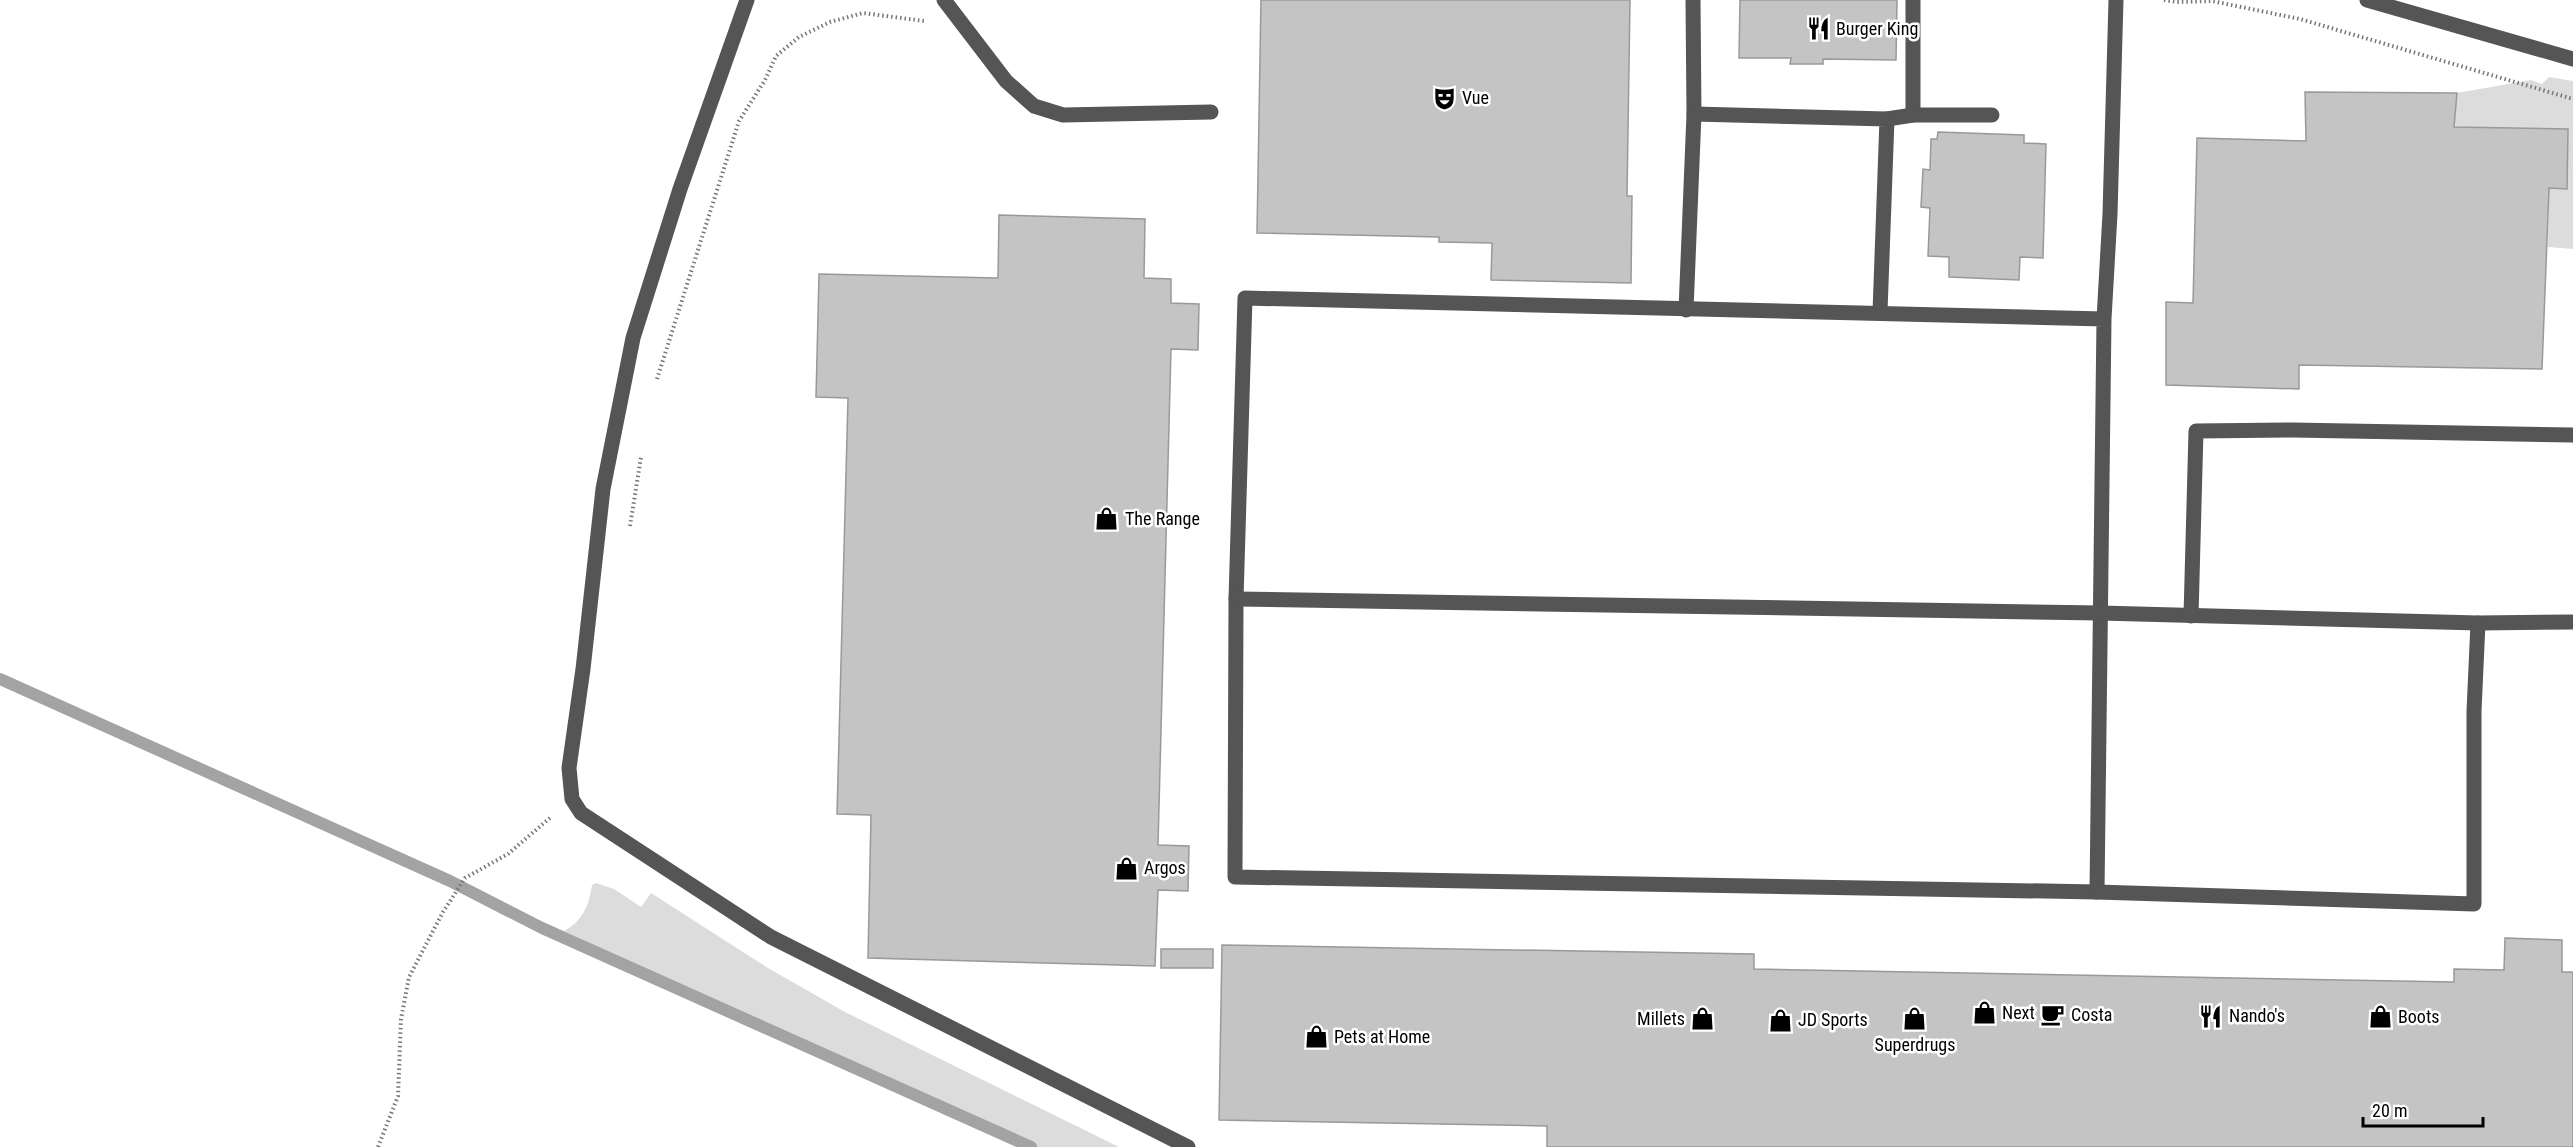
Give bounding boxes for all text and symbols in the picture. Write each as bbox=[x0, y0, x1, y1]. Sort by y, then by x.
restaurant icon: Burger King bbox=[1805, 16, 1831, 42]
place label: Burger King bbox=[1836, 18, 1918, 39]
theatre icon: Vue bbox=[1431, 85, 1457, 111]
place label: Vue bbox=[1462, 87, 1489, 108]
shop icon: The Range bbox=[1094, 506, 1120, 532]
place label: The Range bbox=[1125, 508, 1200, 529]
shop icon: Argos bbox=[1113, 855, 1139, 881]
place label: Argos bbox=[1144, 857, 1186, 878]
shop icon: Next bbox=[1971, 1000, 1997, 1026]
place label: Next bbox=[2002, 1002, 2035, 1023]
cafe icon: Costa bbox=[2040, 1002, 2066, 1028]
restaurant icon: Nando's bbox=[2198, 1003, 2224, 1029]
place label: Costa bbox=[2071, 1004, 2112, 1025]
shop icon: Boots bbox=[2367, 1004, 2393, 1030]
place label: Nando's bbox=[2229, 1005, 2285, 1026]
shop icon: Millets bbox=[1690, 1006, 1716, 1032]
shop icon: Superdrugs bbox=[1902, 1006, 1928, 1032]
place label: Boots bbox=[2398, 1006, 2439, 1027]
shop icon: JD Sports bbox=[1767, 1007, 1793, 1033]
place label: Millets bbox=[1637, 1008, 1685, 1029]
place label: JD Sports bbox=[1798, 1009, 1868, 1030]
shop icon: Pets at Home bbox=[1303, 1024, 1329, 1050]
place label: Pets at Home bbox=[1334, 1026, 1430, 1047]
place label: Superdrugs bbox=[1875, 1034, 1955, 1055]
scale bar bbox=[2363, 1090, 2483, 1128]
text: 20 m bbox=[2372, 1100, 2407, 1121]

